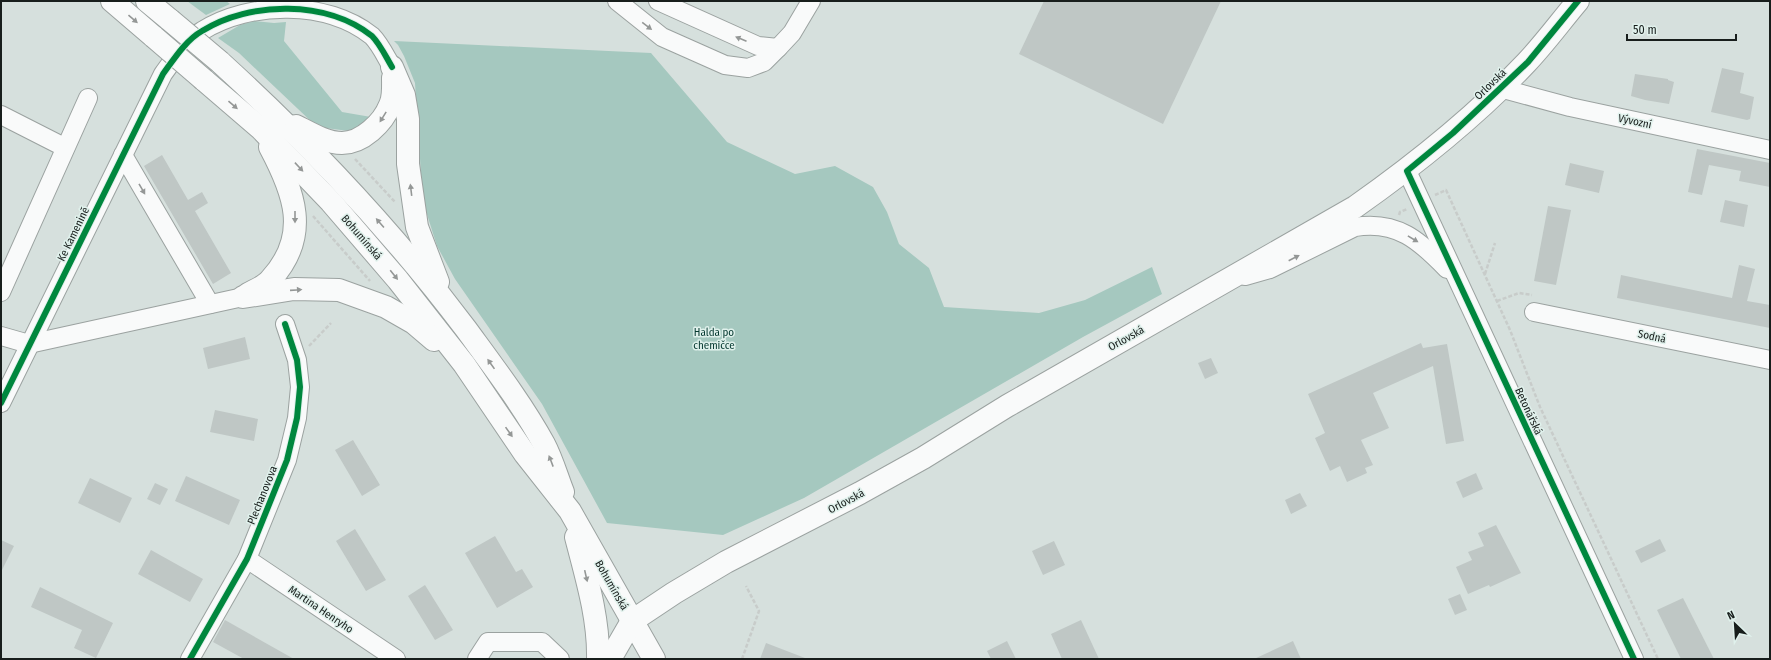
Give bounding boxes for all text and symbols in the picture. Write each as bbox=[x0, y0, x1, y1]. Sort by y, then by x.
one-way arrow bbox=[128, 15, 138, 24]
scale bar bbox=[1627, 16, 1736, 42]
one-way arrow bbox=[642, 22, 653, 30]
text: 50 m bbox=[1633, 23, 1657, 37]
one-way arrow bbox=[736, 36, 747, 42]
street label: Orlovská bbox=[1472, 66, 1509, 103]
one-way arrow bbox=[227, 100, 238, 109]
one-way arrow bbox=[379, 112, 387, 122]
street label: Vývozní bbox=[1617, 112, 1653, 131]
one-way arrow bbox=[294, 162, 303, 172]
one-way arrow bbox=[139, 183, 146, 195]
one-way arrow bbox=[408, 184, 414, 196]
street label: Ke Kamenině bbox=[55, 205, 92, 263]
one-way arrow bbox=[292, 211, 298, 224]
street label: Bohumínská bbox=[339, 212, 385, 263]
one-way arrow bbox=[375, 217, 384, 228]
one-way arrow bbox=[1407, 235, 1419, 242]
one-way arrow bbox=[1288, 255, 1299, 261]
one-way arrow bbox=[390, 270, 399, 280]
one-way arrow bbox=[290, 286, 302, 293]
street label: Orlovská bbox=[1106, 323, 1147, 354]
park label: Halda po chemičce bbox=[693, 326, 735, 352]
street label: Sodná bbox=[1637, 327, 1667, 346]
one-way arrow bbox=[487, 359, 495, 370]
street label: Betonářská bbox=[1512, 386, 1545, 437]
one-way arrow bbox=[505, 427, 513, 437]
one-way arrow bbox=[547, 455, 553, 467]
street label: Plechanovova bbox=[245, 464, 280, 526]
street label: Orlovská bbox=[826, 486, 867, 516]
street label: Bohumínská bbox=[592, 558, 631, 613]
one-way arrow bbox=[583, 570, 589, 582]
street label: Martina Henryho bbox=[286, 583, 356, 636]
north arrow bbox=[1715, 604, 1755, 644]
text: N bbox=[1725, 608, 1737, 623]

